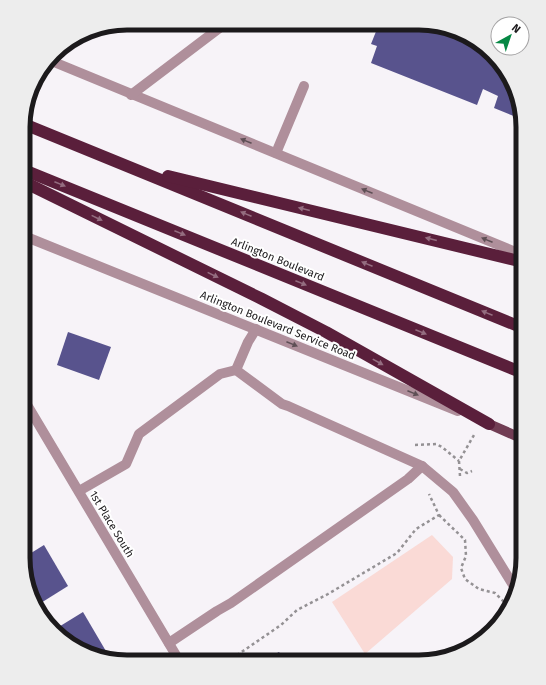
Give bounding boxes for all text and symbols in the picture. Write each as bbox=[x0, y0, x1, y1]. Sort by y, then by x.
north arrow bbox=[490, 16, 530, 56]
text: N bbox=[509, 21, 523, 36]
one-way arrow bbox=[240, 138, 252, 144]
one-way arrow bbox=[54, 182, 66, 188]
one-way arrow bbox=[360, 187, 372, 193]
one-way arrow bbox=[298, 205, 310, 211]
one-way arrow bbox=[240, 211, 252, 217]
one-way arrow bbox=[91, 215, 102, 221]
one-way arrow bbox=[175, 231, 187, 237]
street label: Arlington Boulevard bbox=[229, 235, 326, 284]
one-way arrow bbox=[424, 236, 437, 242]
one-way arrow bbox=[481, 237, 492, 243]
one-way arrow bbox=[360, 260, 372, 266]
one-way arrow bbox=[208, 272, 219, 278]
one-way arrow bbox=[295, 280, 307, 286]
street label: Arlington Boulevard Service Road bbox=[198, 288, 357, 363]
one-way arrow bbox=[481, 310, 492, 316]
one-way arrow bbox=[415, 328, 427, 335]
one-way arrow bbox=[287, 341, 298, 347]
one-way arrow bbox=[372, 358, 384, 365]
one-way arrow bbox=[407, 390, 418, 396]
street label: 1st Place South bbox=[87, 489, 137, 560]

